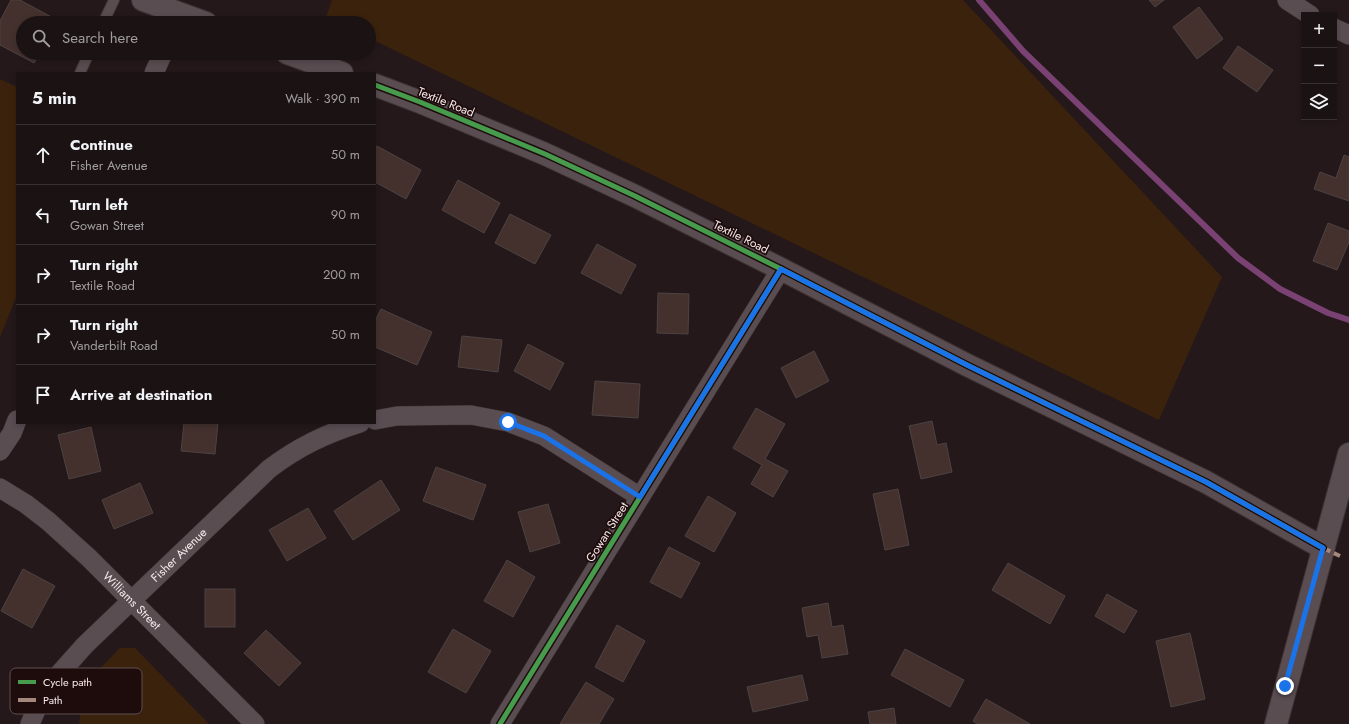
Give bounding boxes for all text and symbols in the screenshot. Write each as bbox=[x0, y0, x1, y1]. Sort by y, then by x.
map controls bbox=[1301, 12, 1337, 120]
button: + bbox=[1301, 12, 1337, 48]
search box bbox=[16, 16, 376, 60]
icon: search bbox=[30, 27, 52, 49]
text: Search here bbox=[62, 27, 138, 49]
button: − bbox=[1301, 48, 1337, 84]
street label: Textile Road bbox=[415, 82, 477, 122]
button: layers bbox=[1301, 84, 1337, 120]
text: 5 min bbox=[32, 86, 76, 110]
text: Walk · 390 m bbox=[285, 89, 360, 108]
text: Continue bbox=[70, 134, 133, 156]
icon: ahead bbox=[32, 144, 54, 166]
text: 50 m bbox=[331, 145, 360, 164]
text: Fisher Avenue bbox=[70, 156, 148, 175]
text: Turn left bbox=[70, 194, 128, 216]
icon: left bbox=[32, 204, 54, 226]
text: 90 m bbox=[331, 205, 360, 224]
text: Gowan Street bbox=[70, 216, 144, 235]
street label: Textile Road bbox=[710, 216, 772, 258]
text: Turn right bbox=[70, 254, 138, 276]
icon: right bbox=[32, 264, 54, 286]
text: 200 m bbox=[323, 265, 360, 284]
text: Textile Road bbox=[70, 276, 135, 295]
text: Turn right bbox=[70, 314, 138, 336]
icon: right bbox=[32, 324, 54, 346]
text: 50 m bbox=[331, 325, 360, 344]
text: Vanderbilt Road bbox=[70, 336, 158, 355]
icon: arrive bbox=[32, 384, 54, 406]
text: Arrive at destination bbox=[70, 384, 212, 406]
route start bbox=[499, 413, 517, 431]
street label: Gowan Street bbox=[581, 498, 633, 566]
street label: Fisher Avenue bbox=[147, 524, 211, 586]
street label: Williams Street bbox=[99, 568, 165, 634]
legend bbox=[10, 668, 142, 714]
text: Cycle path bbox=[43, 674, 92, 690]
route end bbox=[1276, 677, 1294, 695]
text: Path bbox=[43, 692, 62, 708]

